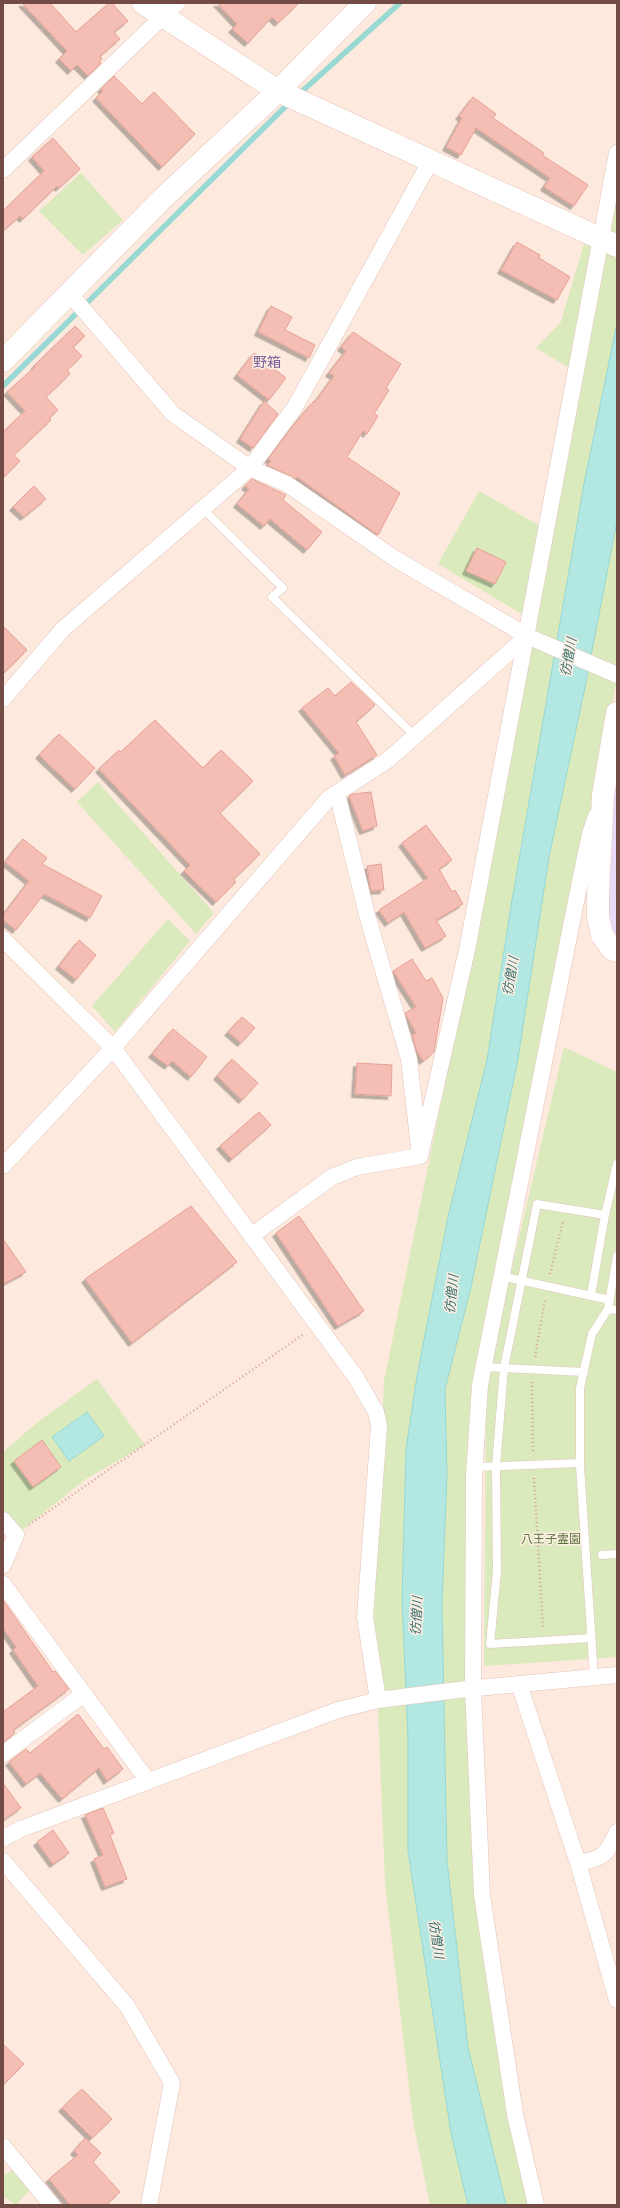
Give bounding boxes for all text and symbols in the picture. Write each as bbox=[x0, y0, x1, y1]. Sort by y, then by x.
district label: 野箱 bbox=[253, 354, 281, 371]
water label: 彷僧川 bbox=[558, 635, 580, 678]
water label: 彷僧川 bbox=[500, 954, 522, 997]
water label: 彷僧川 bbox=[442, 1272, 461, 1314]
park label: 八王子霊園 bbox=[521, 1532, 581, 1546]
water label: 彷僧川 bbox=[408, 1594, 425, 1636]
water label: 彷僧川 bbox=[426, 1919, 447, 1961]

